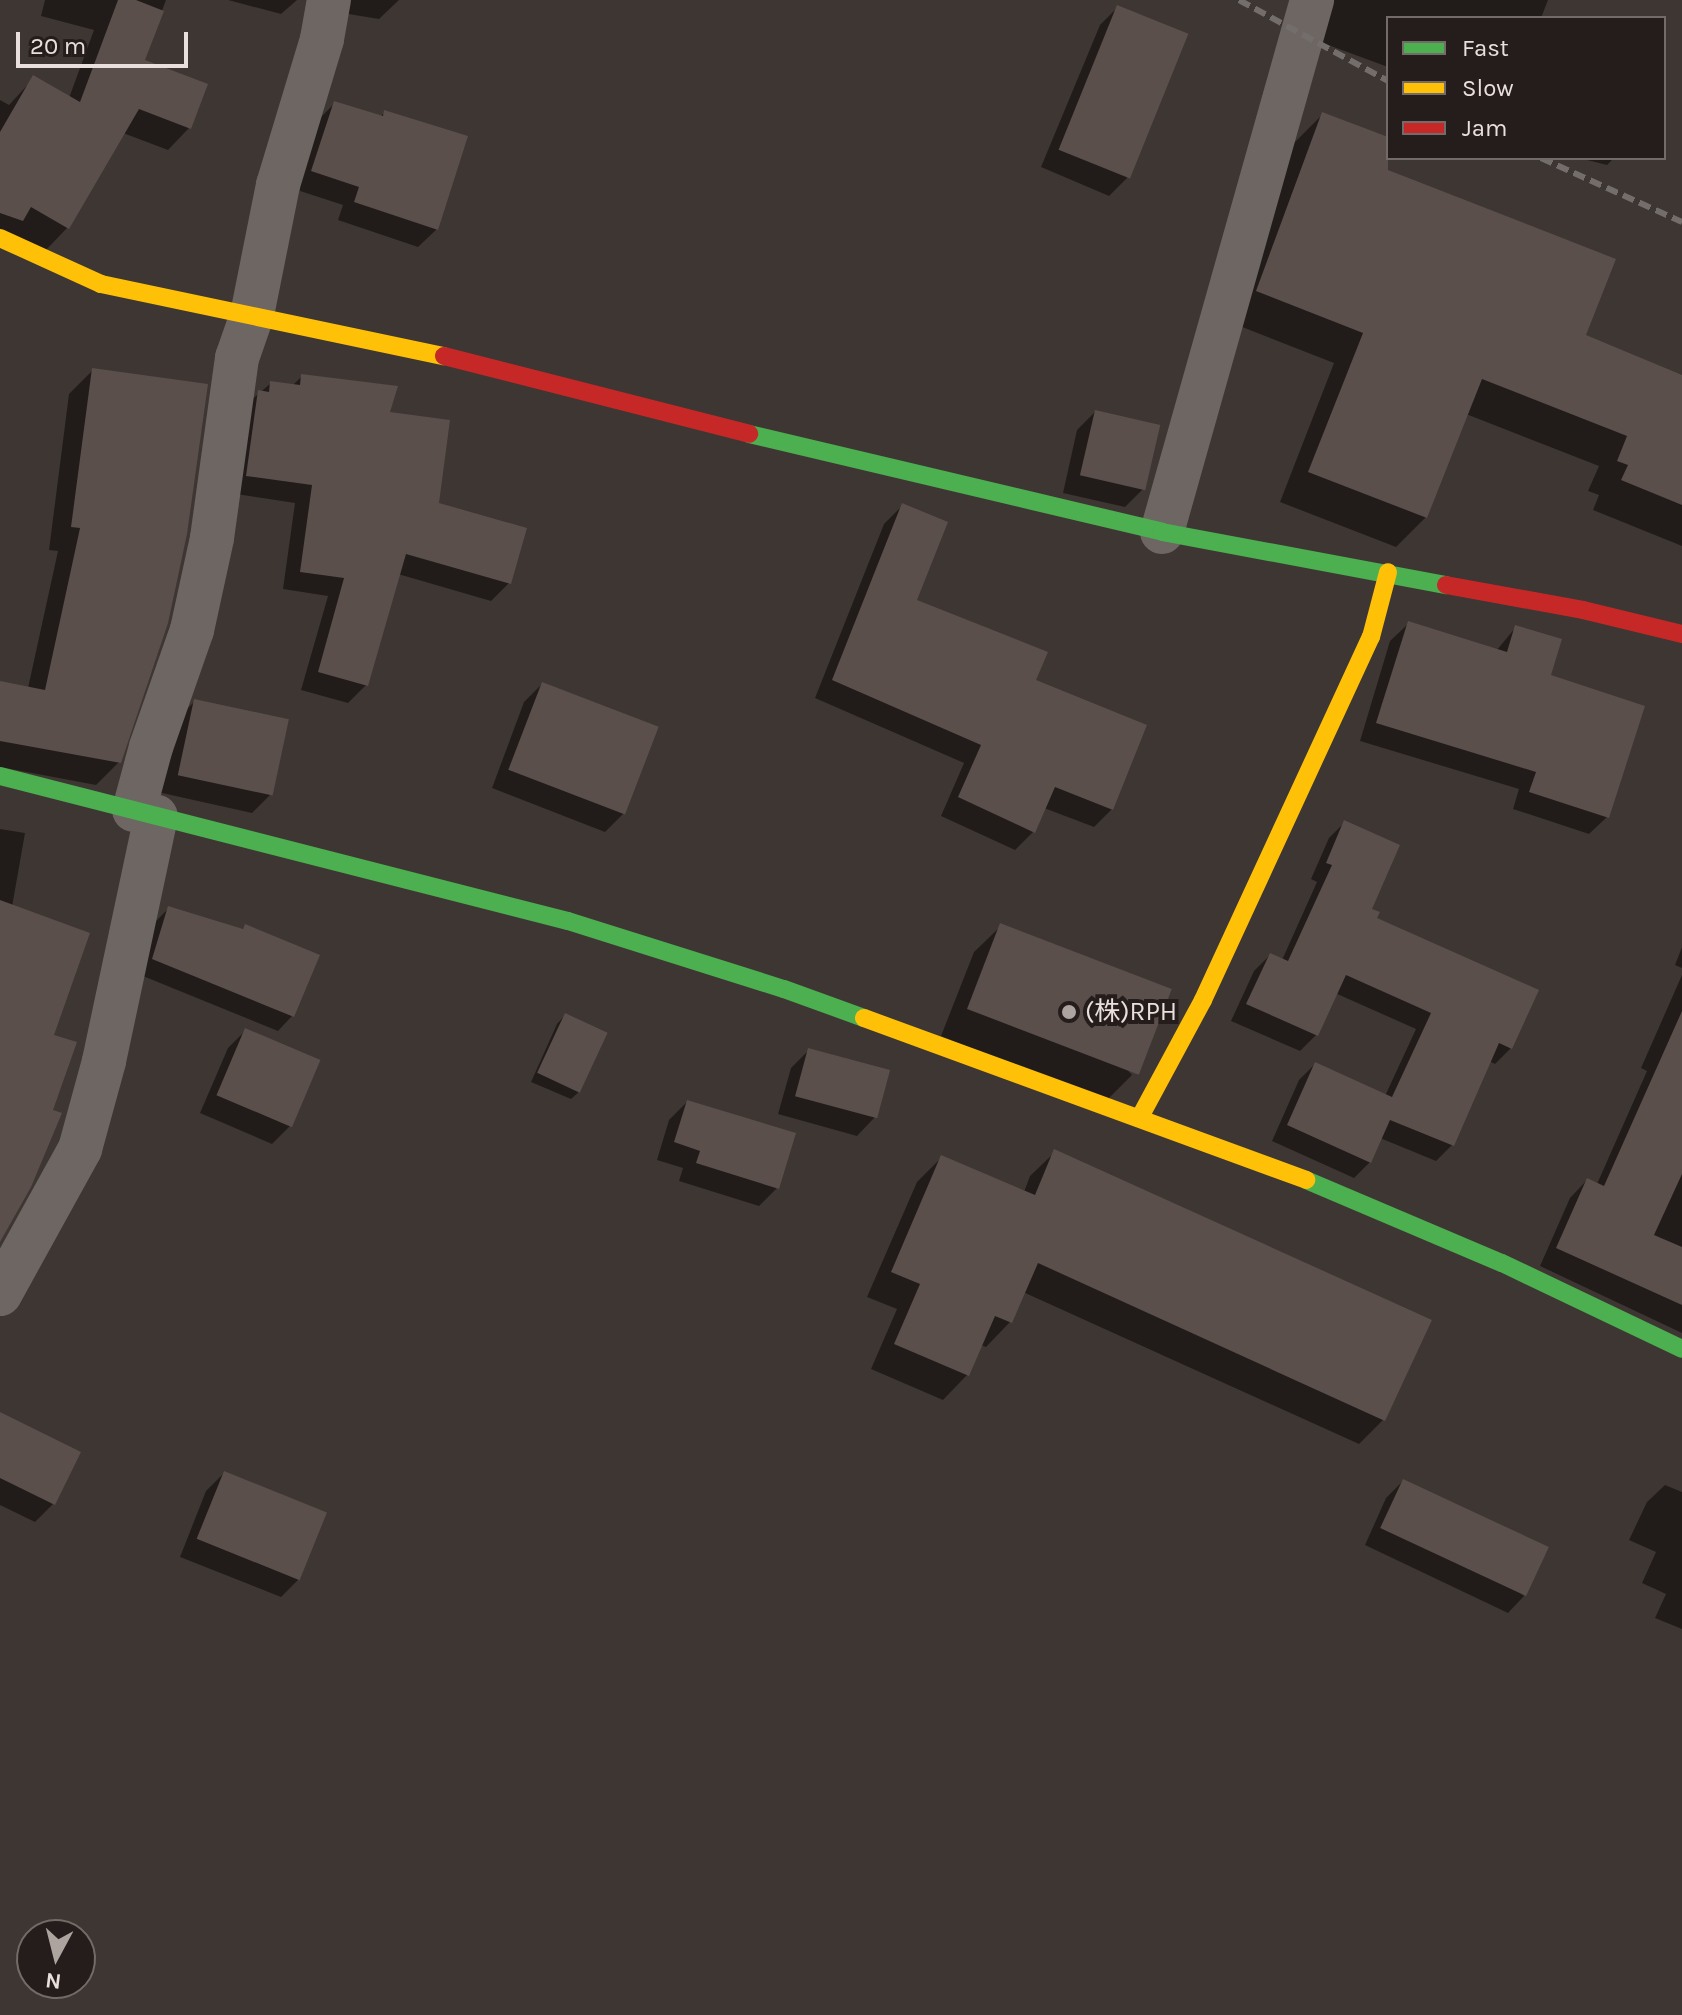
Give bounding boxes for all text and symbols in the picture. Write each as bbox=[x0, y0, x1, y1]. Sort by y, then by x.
scale bar bbox=[20, 16, 192, 66]
legend bbox=[1386, 16, 1666, 160]
text: 20 m bbox=[30, 32, 86, 60]
text: Fast bbox=[1462, 34, 1509, 62]
text: Slow bbox=[1462, 74, 1514, 102]
text: Jam bbox=[1462, 114, 1507, 142]
place label: (株)RPH bbox=[1085, 996, 1177, 1028]
marker: (株)RPH bbox=[1060, 1003, 1078, 1021]
north arrow bbox=[16, 1919, 96, 1999]
text: N bbox=[44, 1967, 63, 1995]

